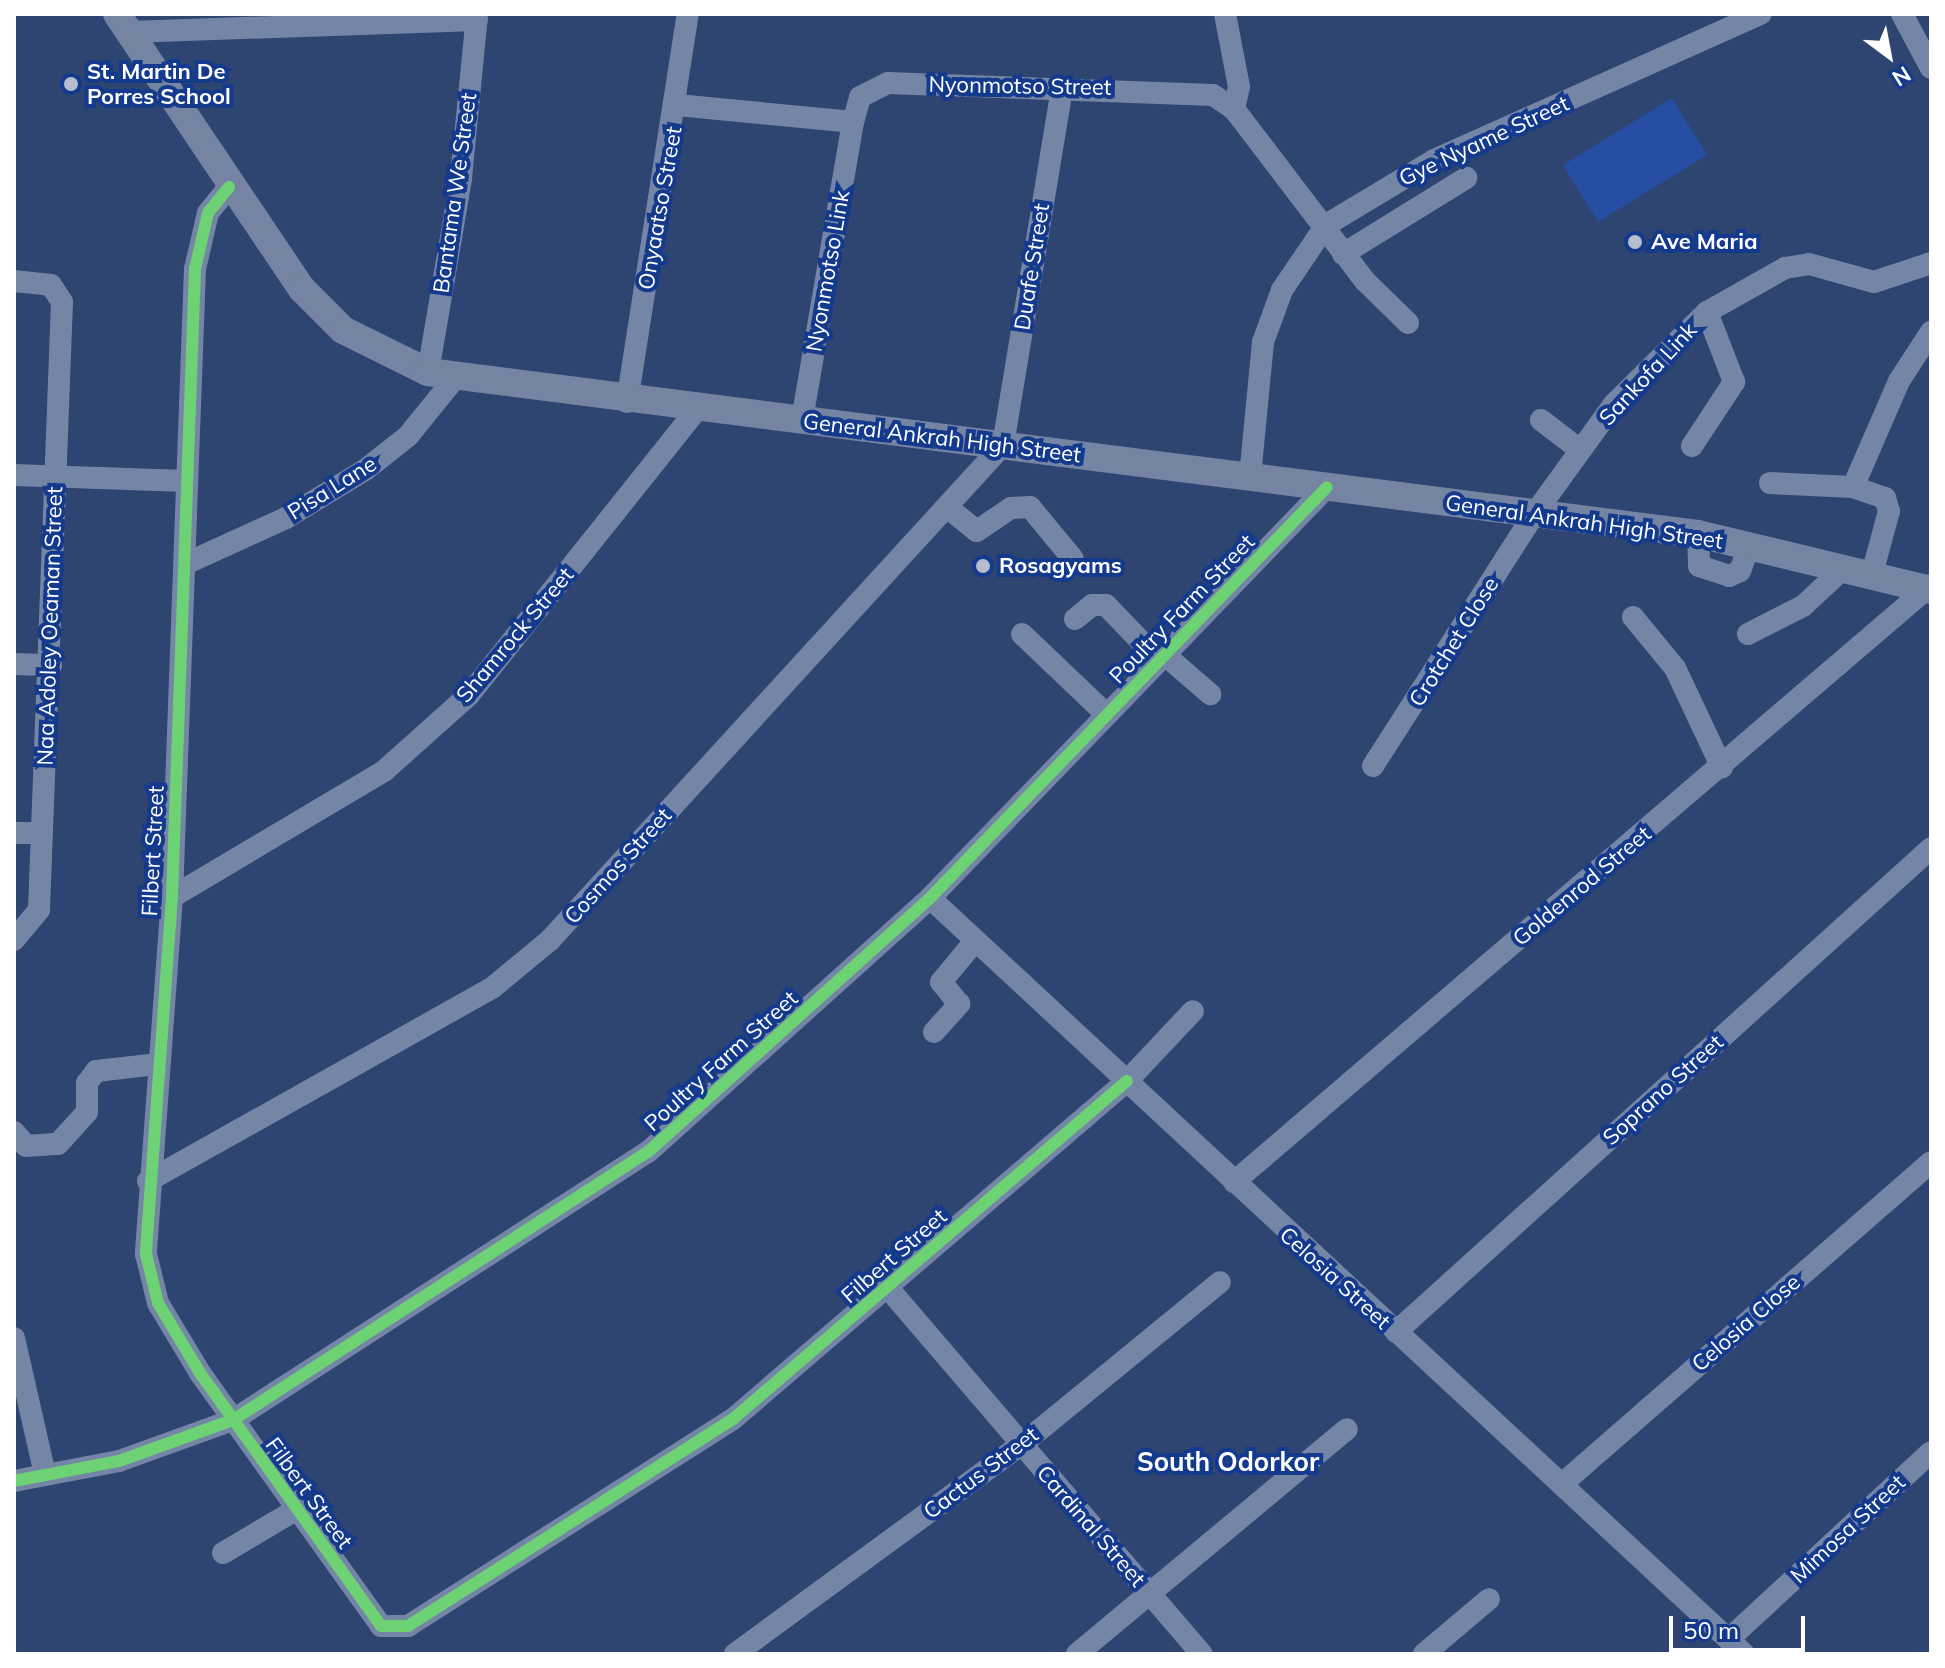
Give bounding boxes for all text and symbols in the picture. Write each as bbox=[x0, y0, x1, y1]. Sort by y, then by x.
north arrow bbox=[1849, 16, 1929, 96]
place label: St. Martin De Porres School bbox=[87, 58, 231, 110]
text: N bbox=[1887, 60, 1916, 93]
street label: Nyonmotso Street bbox=[928, 71, 1112, 101]
marker: St. Martin De Porres School bbox=[62, 75, 80, 93]
street label: Gye Nyame Street bbox=[1395, 90, 1573, 192]
street label: Bantama We Street bbox=[428, 91, 482, 295]
street label: Onyaatso Street bbox=[633, 124, 687, 292]
street label: Nyonmotso Link bbox=[801, 188, 855, 354]
street label: Duafe Street bbox=[1009, 202, 1055, 332]
place label: Ave Maria bbox=[1651, 229, 1758, 255]
marker: Ave Maria bbox=[1626, 233, 1644, 251]
street label: Sankofa Link bbox=[1594, 317, 1702, 431]
street label: General Ankrah High Street bbox=[801, 408, 1083, 468]
street label: Pisa Lane bbox=[283, 450, 381, 526]
street label: Naa Adoley Oeaman Street bbox=[32, 486, 68, 766]
street label: General Ankrah High Street bbox=[1444, 489, 1724, 555]
street label: Poultry Farm Street bbox=[1104, 529, 1260, 689]
place label: Rosagyams bbox=[999, 553, 1122, 579]
marker: Rosagyams bbox=[974, 557, 992, 575]
street label: Shamrock Street bbox=[451, 562, 579, 708]
street label: Crotchet Close bbox=[1404, 572, 1504, 712]
street label: Filbert Street bbox=[136, 785, 170, 917]
street label: Cosmos Street bbox=[559, 803, 677, 929]
street label: Goldenrod Street bbox=[1508, 821, 1656, 951]
street label: Poultry Farm Street bbox=[639, 985, 803, 1137]
street label: Soprano Street bbox=[1597, 1029, 1729, 1151]
street label: Filbert Street bbox=[836, 1203, 952, 1309]
street label: Celosia Street bbox=[1274, 1221, 1396, 1335]
street label: Celosia Close bbox=[1686, 1269, 1806, 1377]
street label: Cactus Street bbox=[918, 1421, 1044, 1525]
street label: Filbert Street bbox=[260, 1432, 358, 1554]
district label: South Odorkor bbox=[1137, 1446, 1319, 1478]
street label: Cardinal Street bbox=[1031, 1460, 1151, 1592]
street label: Mimosa Street bbox=[1785, 1469, 1911, 1589]
scale bar bbox=[1673, 1600, 1809, 1650]
text: 50 m bbox=[1683, 1615, 1739, 1645]

